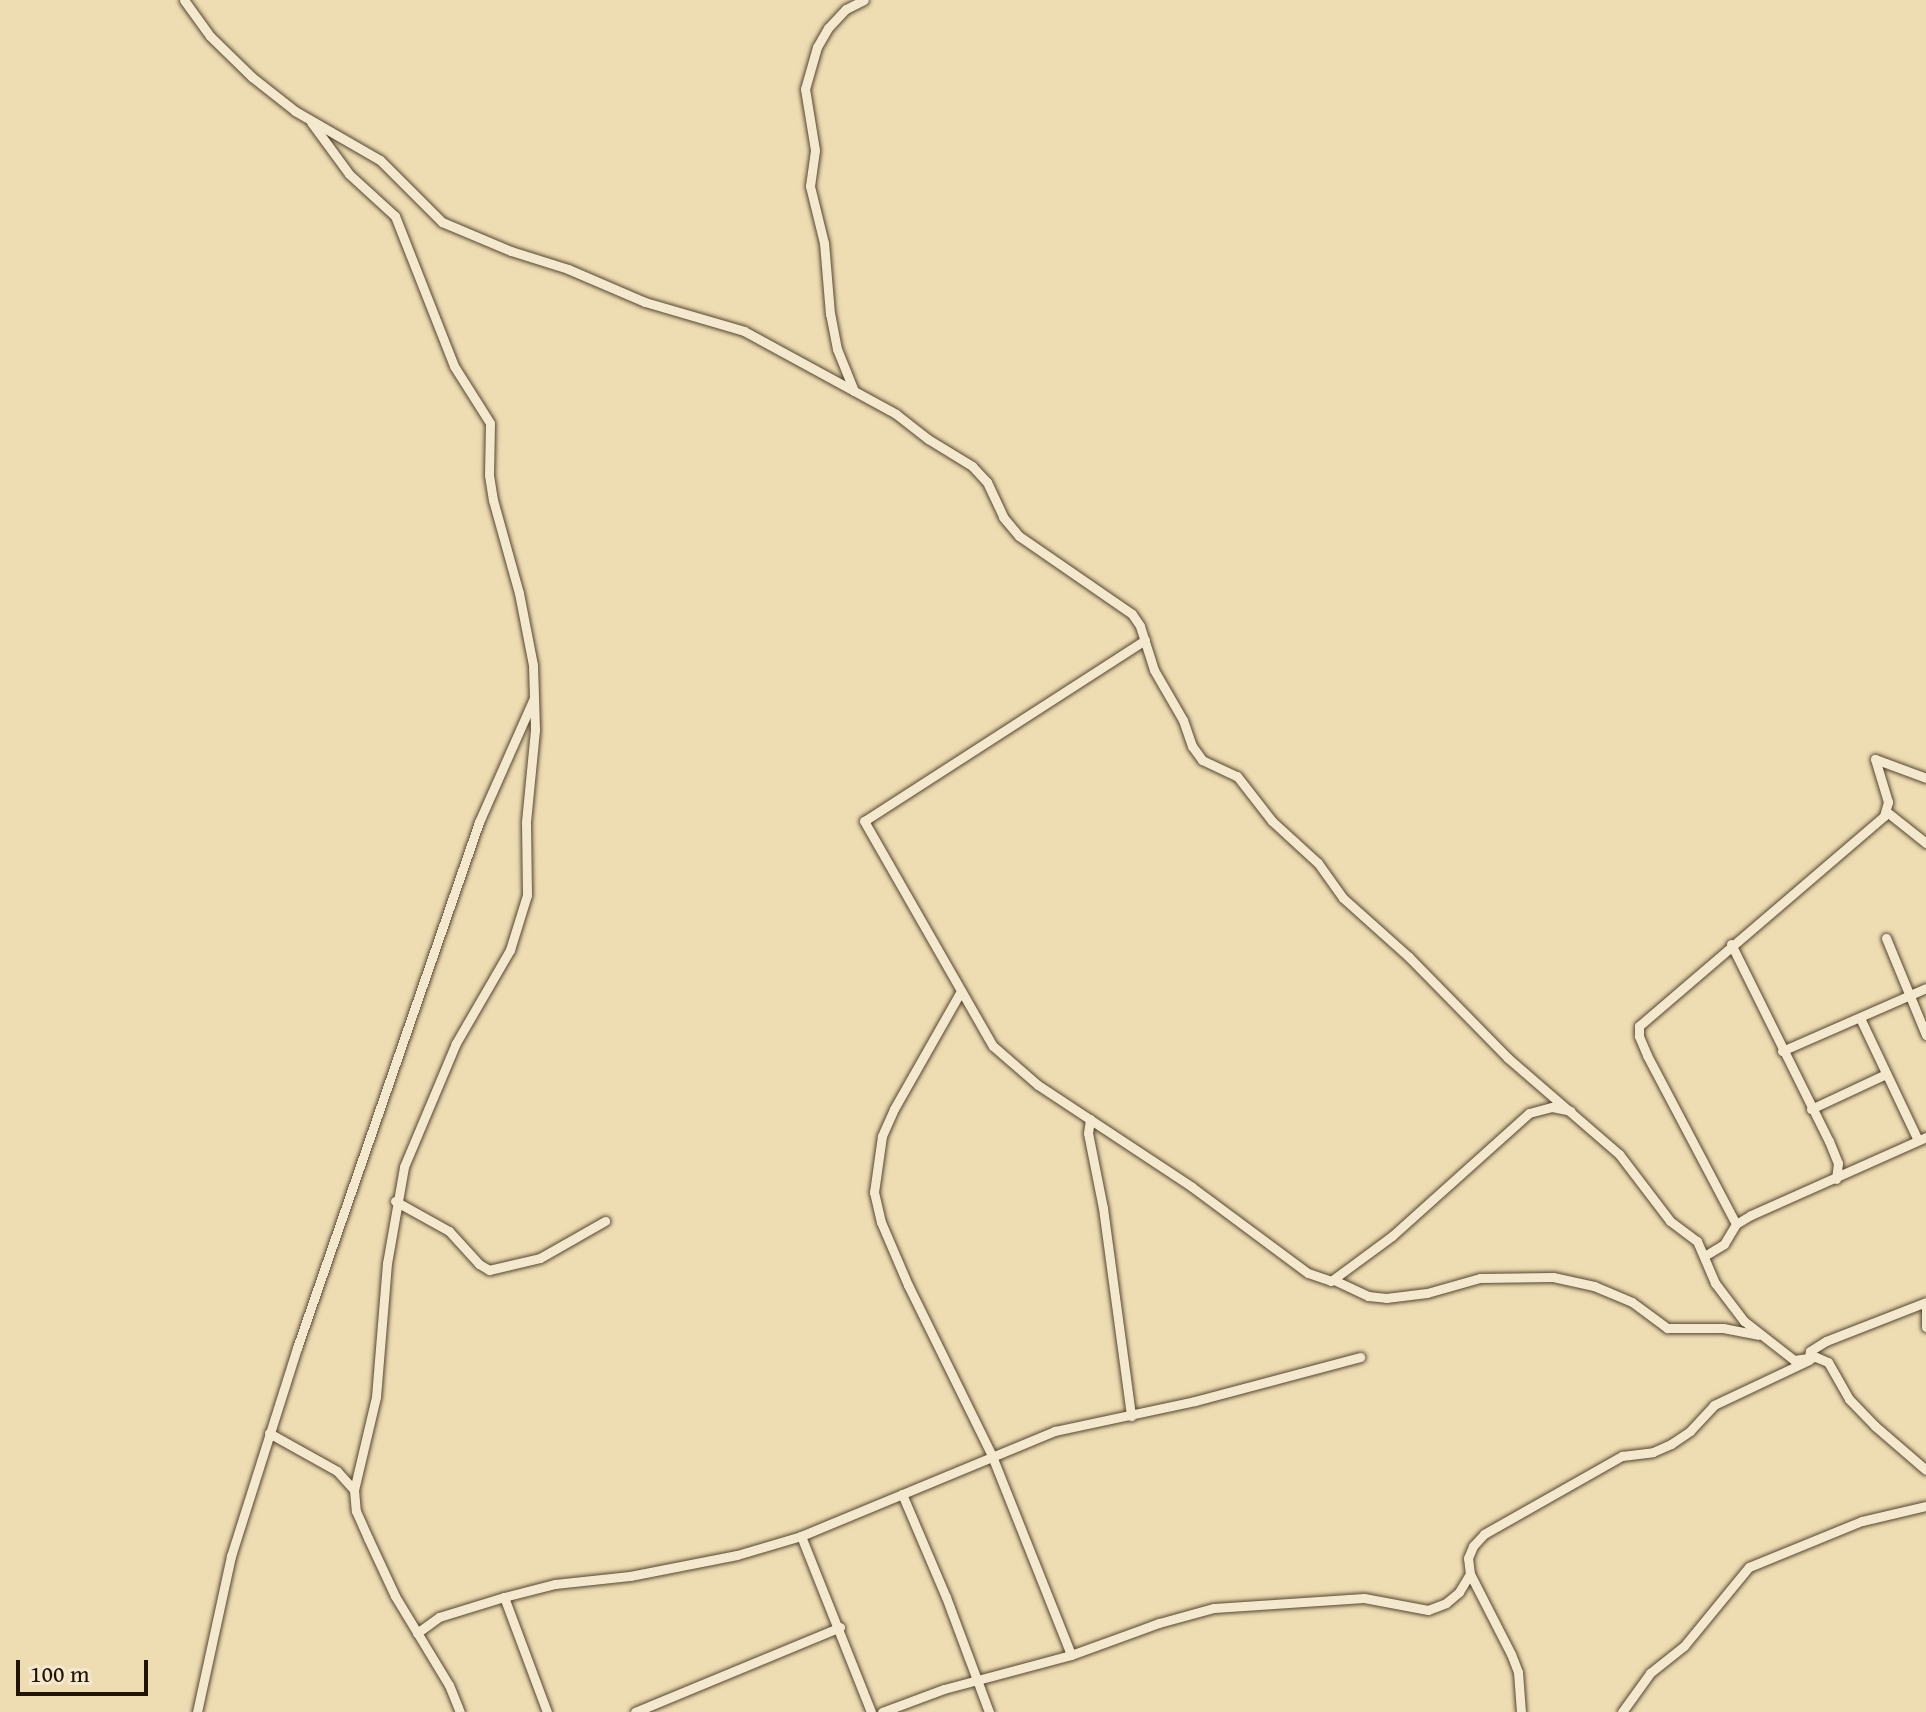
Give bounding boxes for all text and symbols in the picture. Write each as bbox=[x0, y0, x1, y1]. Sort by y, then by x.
scale bar bbox=[20, 1644, 152, 1694]
text: 100 m bbox=[30, 1656, 90, 1691]

